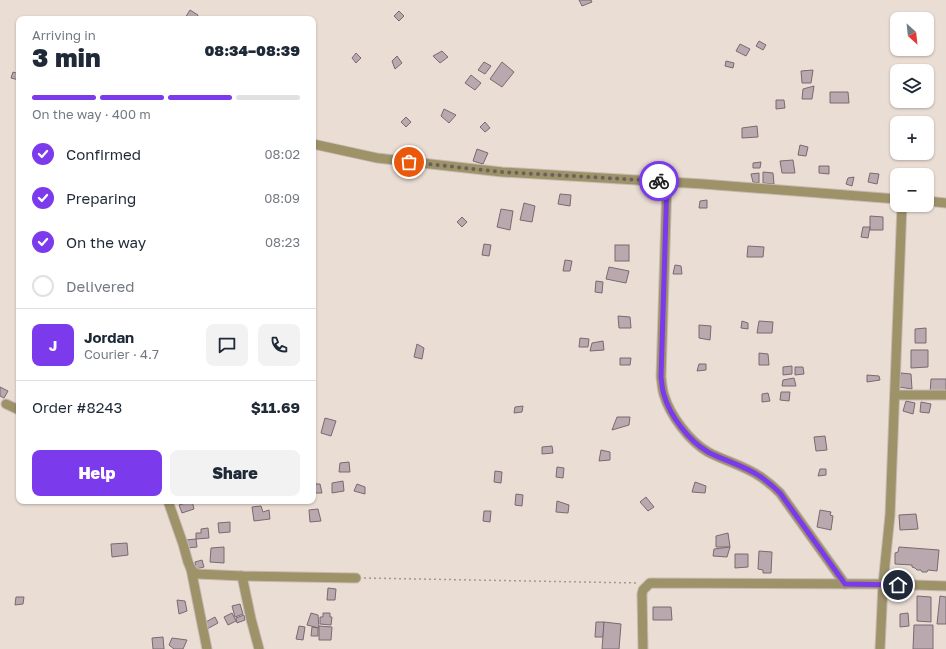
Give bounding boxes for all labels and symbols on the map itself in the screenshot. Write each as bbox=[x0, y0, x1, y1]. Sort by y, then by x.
north arrow bbox=[890, 12, 934, 56]
pin bbox=[392, 145, 426, 179]
courier bbox=[639, 161, 679, 201]
pin bbox=[881, 568, 915, 602]

